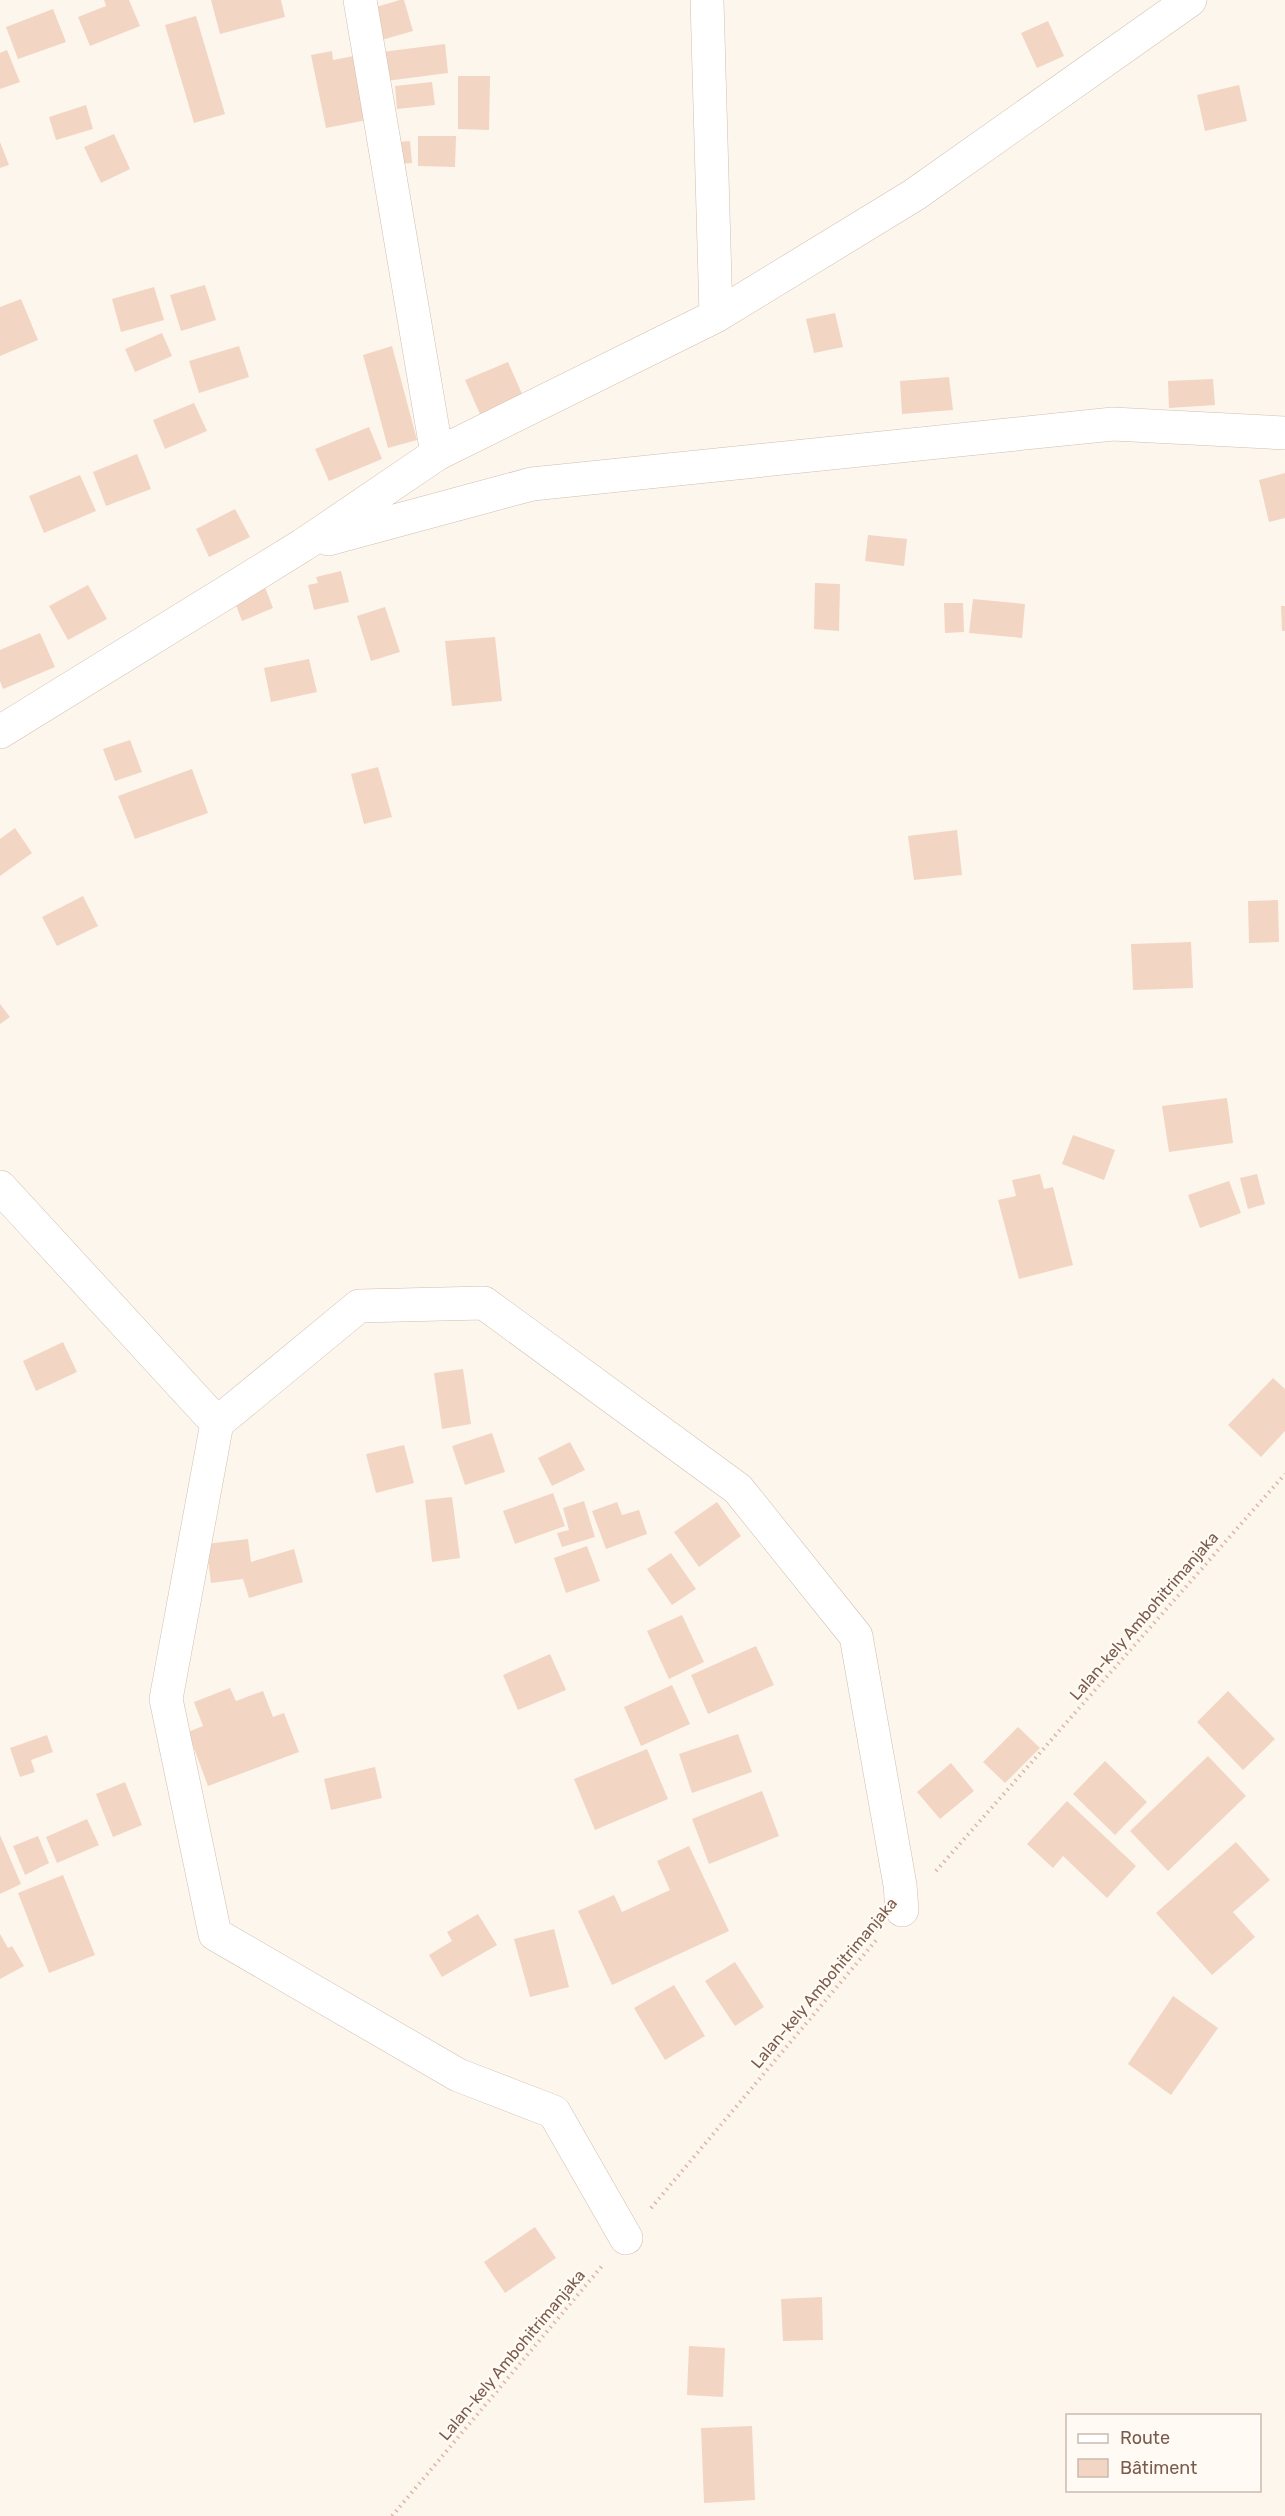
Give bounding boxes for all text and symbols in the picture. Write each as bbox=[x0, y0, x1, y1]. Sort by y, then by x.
street label: Lalan-kely Ambohitrimanjaka bbox=[1066, 1528, 1222, 1704]
street label: Lalan-kely Ambohitrimanjaka bbox=[747, 1894, 901, 2072]
street label: Lalan-kely Ambohitrimanjaka bbox=[435, 2266, 589, 2444]
legend bbox=[1066, 2414, 1261, 2492]
text: Route bbox=[1120, 2427, 1170, 2449]
text: Bâtiment bbox=[1120, 2457, 1197, 2479]

